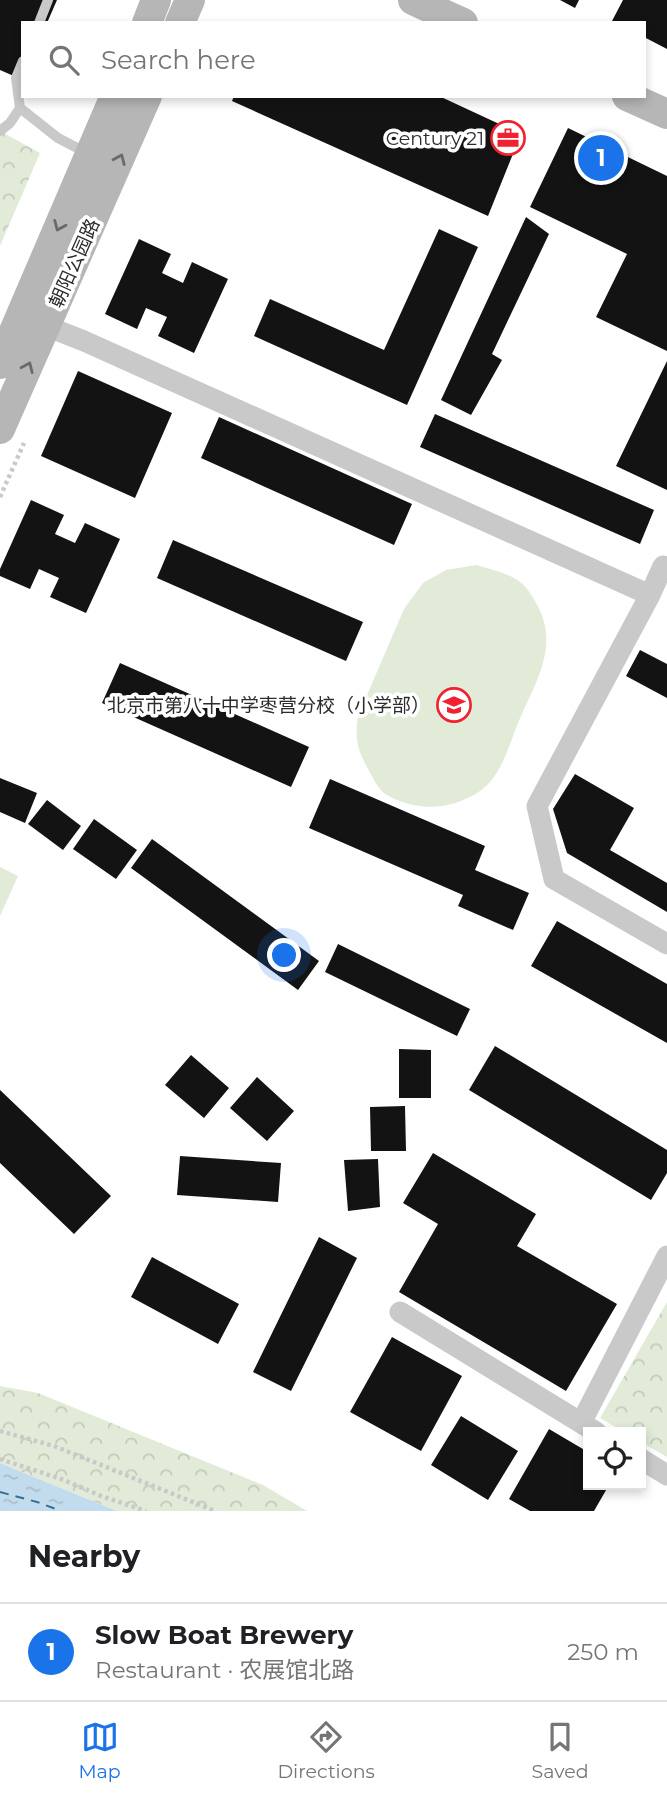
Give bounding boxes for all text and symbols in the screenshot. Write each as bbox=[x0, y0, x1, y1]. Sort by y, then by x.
search box bbox=[21, 21, 646, 98]
icon: search bbox=[45, 41, 83, 79]
text: Search here bbox=[101, 44, 256, 76]
office icon: Century 21 bbox=[489, 119, 527, 157]
place label: Century 21 bbox=[386, 127, 484, 150]
pin: 1 bbox=[578, 132, 624, 184]
one-way arrow bbox=[112, 153, 126, 166]
street label: 朝阳公园路 bbox=[45, 215, 104, 311]
one-way arrow bbox=[53, 219, 67, 232]
one-way arrow bbox=[20, 361, 34, 374]
school or university icon: 北京市第八十中学枣营分校（小学部） bbox=[435, 686, 473, 724]
place label: 北京市第八十中学枣营分校（小学部） bbox=[107, 694, 430, 717]
your location bbox=[267, 938, 301, 972]
map controls bbox=[583, 1427, 646, 1490]
button: locate bbox=[583, 1427, 646, 1490]
text: Nearby bbox=[28, 1538, 140, 1575]
text: Slow Boat Brewery bbox=[95, 1619, 353, 1651]
text: 1 bbox=[46, 1638, 56, 1666]
text: 250 m bbox=[567, 1638, 639, 1666]
text: Restaurant · 农展馆北路 bbox=[95, 1656, 354, 1684]
tab: Map bbox=[78, 1718, 121, 1783]
tab: Directions bbox=[277, 1718, 375, 1783]
tab: Saved bbox=[532, 1718, 589, 1783]

